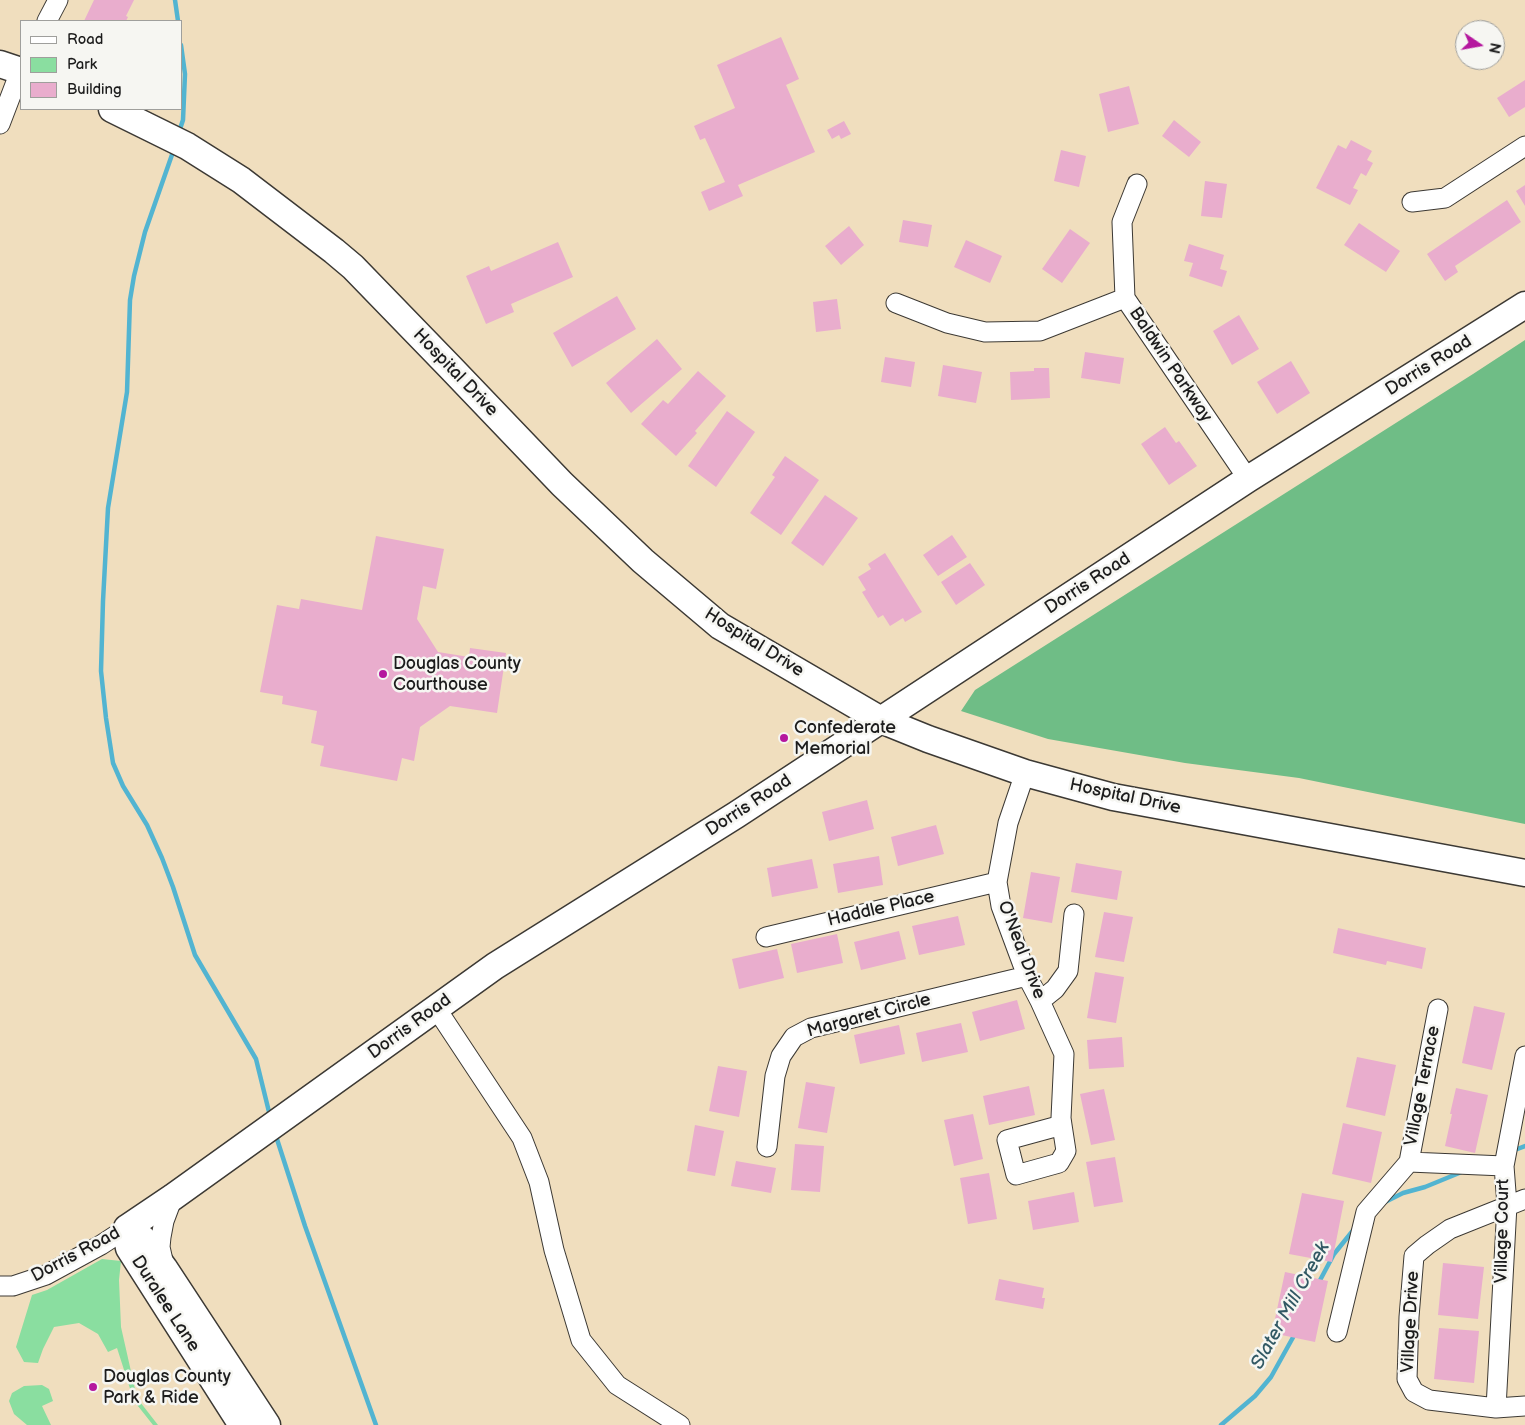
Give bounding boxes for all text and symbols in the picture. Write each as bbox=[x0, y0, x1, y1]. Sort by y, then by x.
legend bbox=[20, 20, 182, 110]
north arrow bbox=[1455, 20, 1505, 70]
text: Road bbox=[67, 30, 103, 49]
text: N bbox=[1485, 41, 1504, 55]
text: Park bbox=[67, 55, 97, 74]
text: Building bbox=[67, 80, 122, 99]
street label: Baldwin Parkway bbox=[1124, 304, 1216, 426]
street label: Hospital Drive bbox=[408, 325, 502, 421]
street label: Dorris Road bbox=[1382, 331, 1476, 401]
street label: Dorris Road bbox=[1041, 548, 1135, 620]
street label: Hospital Drive bbox=[700, 604, 808, 682]
place label: Douglas County Courthouse bbox=[393, 653, 521, 696]
marker: Douglas County Courthouse bbox=[377, 668, 389, 680]
place label: Confederate Memorial bbox=[794, 717, 896, 760]
marker: Confederate Memorial bbox=[778, 732, 790, 744]
street label: Dorris Road bbox=[702, 770, 796, 842]
street label: Hospital Drive bbox=[1067, 775, 1183, 819]
street label: Haddle Place bbox=[825, 886, 937, 932]
street label: O'Neal Drive bbox=[992, 898, 1050, 1002]
street label: Margaret Circle bbox=[805, 989, 933, 1043]
street label: Dorris Road bbox=[364, 990, 456, 1064]
street label: Village Terrace bbox=[1401, 1024, 1445, 1148]
street label: Village Court bbox=[1491, 1179, 1515, 1283]
street label: Dorris Road bbox=[28, 1223, 124, 1287]
water label: Slater Mill Creek bbox=[1247, 1238, 1335, 1374]
street label: Duralee Lane bbox=[126, 1252, 204, 1356]
street label: Village Drive bbox=[1398, 1271, 1424, 1373]
place label: Douglas County Park & Ride bbox=[103, 1366, 231, 1408]
marker: Douglas County Park & Ride bbox=[87, 1381, 99, 1393]

